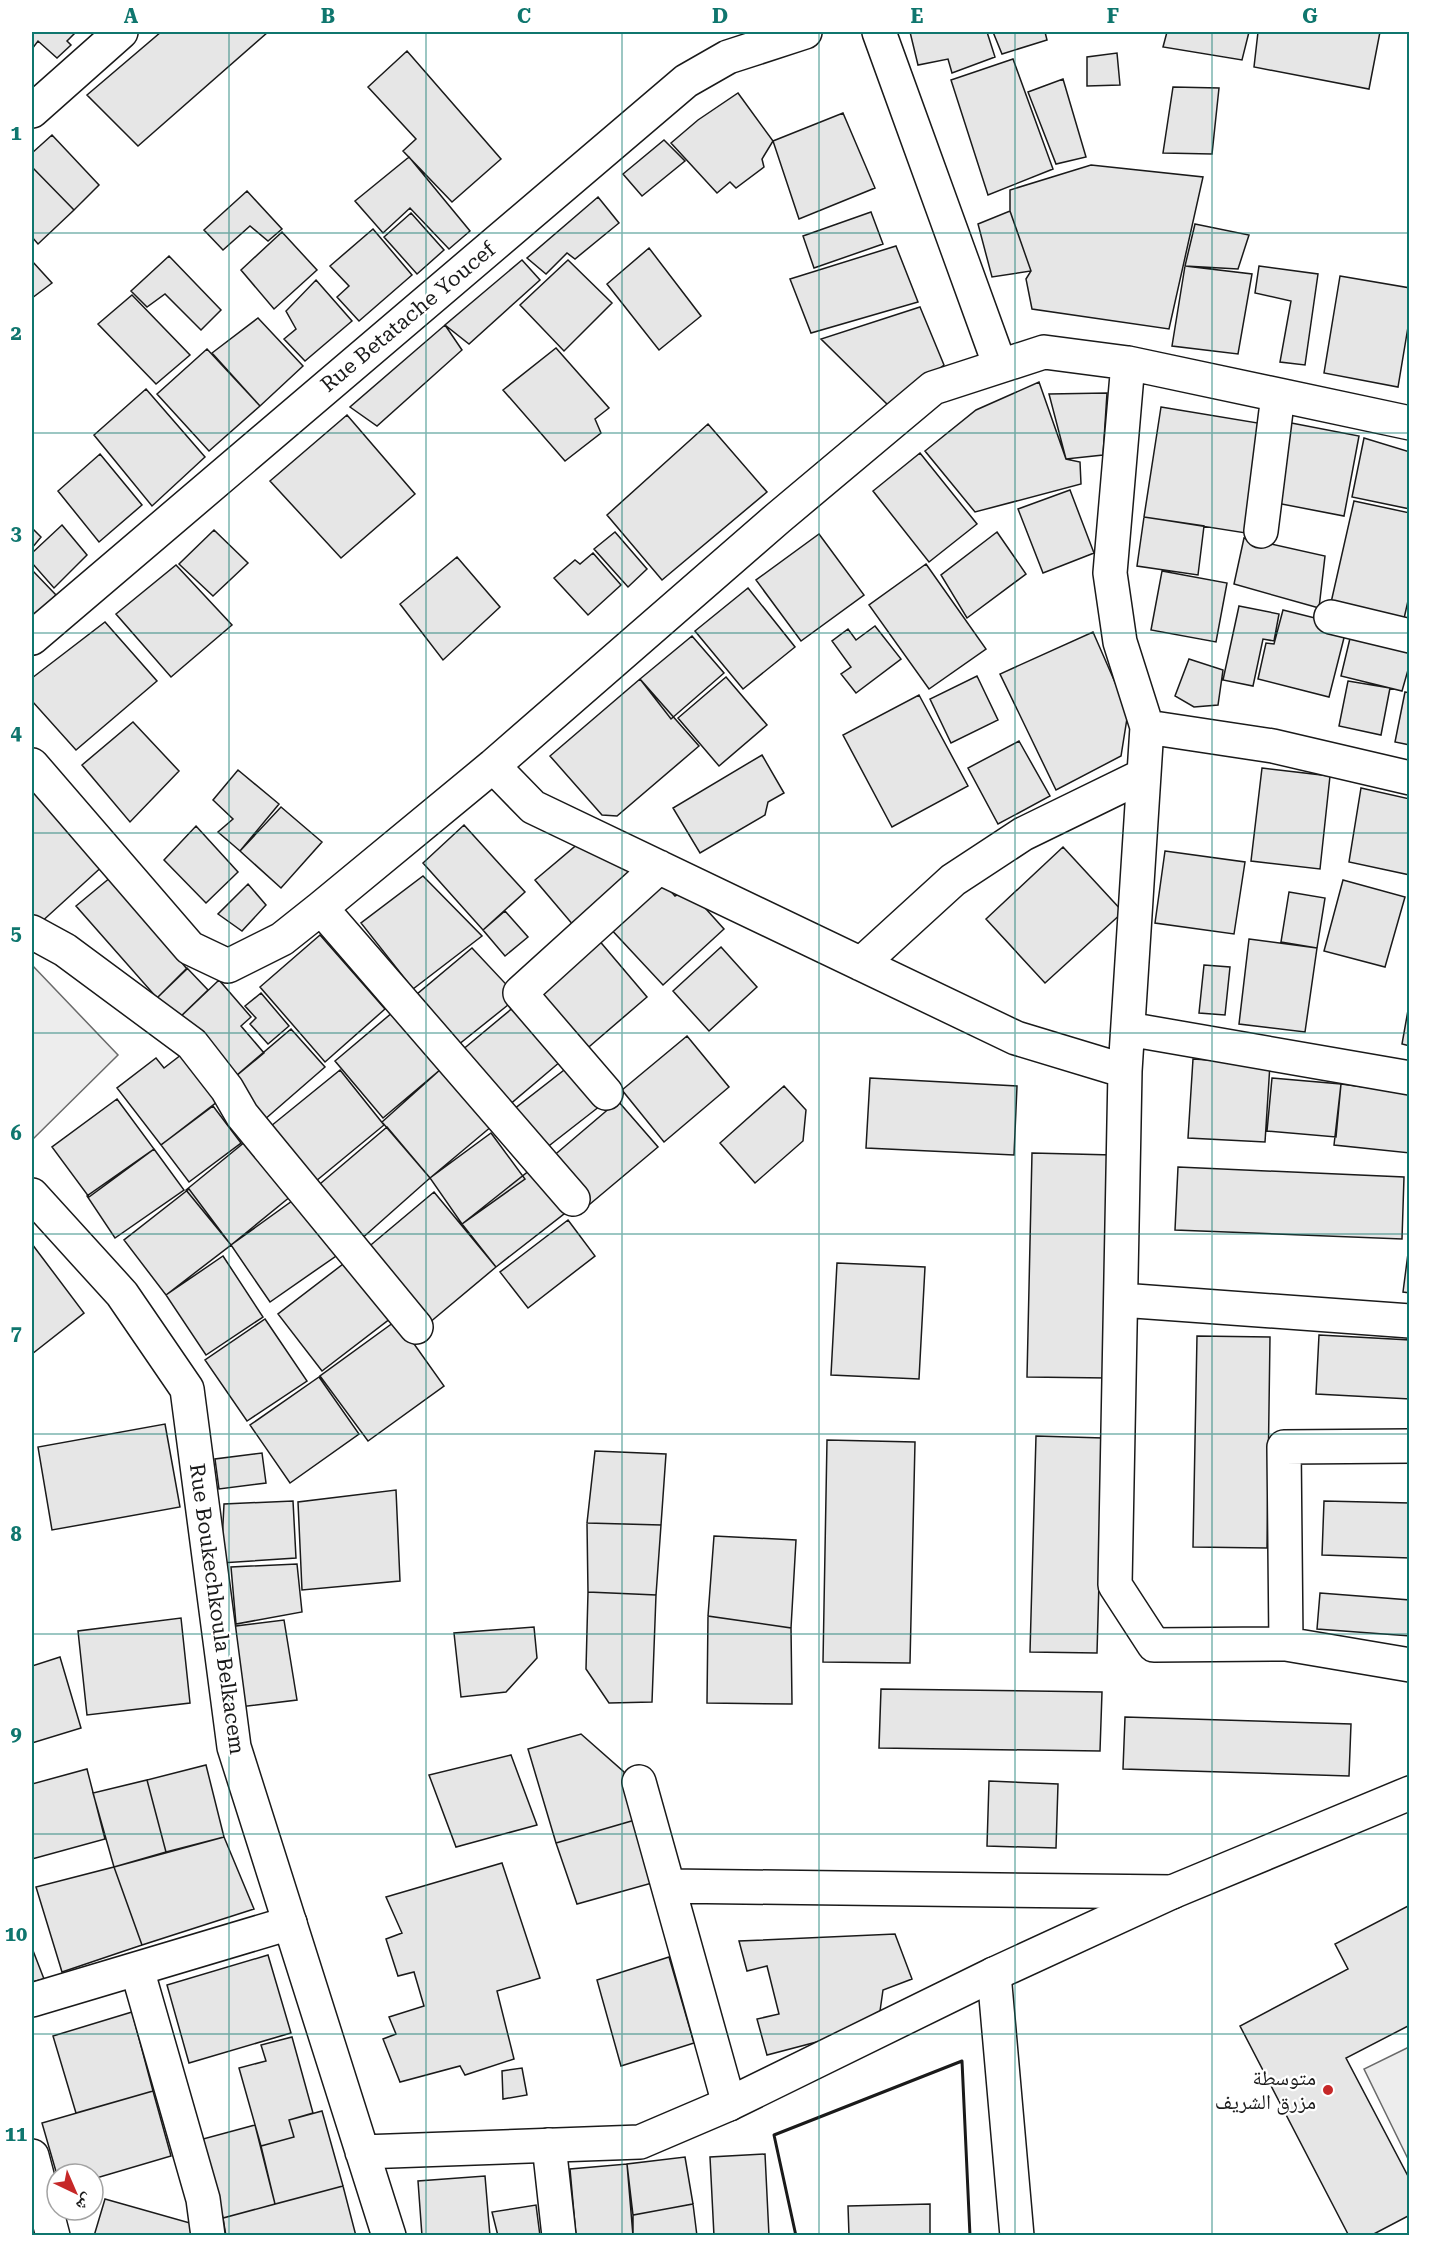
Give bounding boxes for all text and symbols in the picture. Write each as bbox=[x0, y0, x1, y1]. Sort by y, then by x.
text: A bbox=[124, 4, 139, 28]
text: B bbox=[321, 4, 335, 28]
text: C bbox=[517, 4, 531, 28]
text: D bbox=[712, 4, 728, 28]
text: E bbox=[911, 4, 924, 28]
text: F bbox=[1107, 4, 1119, 28]
text: G bbox=[1302, 4, 1318, 28]
text: 1 bbox=[10, 121, 22, 145]
street label: Rue Betatache Youcef bbox=[316, 237, 501, 397]
text: 2 bbox=[10, 321, 22, 345]
text: 3 bbox=[10, 521, 22, 545]
text: 4 bbox=[10, 721, 22, 745]
text: 5 bbox=[10, 921, 22, 945]
text: 6 bbox=[10, 1121, 22, 1145]
text: 7 bbox=[10, 1321, 22, 1345]
street label: Rue Boukechkoula Belkacem bbox=[185, 1462, 249, 1756]
text: 8 bbox=[10, 1522, 22, 1546]
text: 9 bbox=[10, 1722, 22, 1746]
text: 10 bbox=[5, 1922, 27, 1946]
place label: متوسطة مزرق الشريف bbox=[1215, 2066, 1316, 2115]
marker: متوسطة مزرق الشريف bbox=[1321, 2083, 1335, 2097]
text: 11 bbox=[5, 2122, 27, 2146]
north arrow bbox=[45, 2162, 105, 2222]
text: ش bbox=[72, 2190, 98, 2215]

